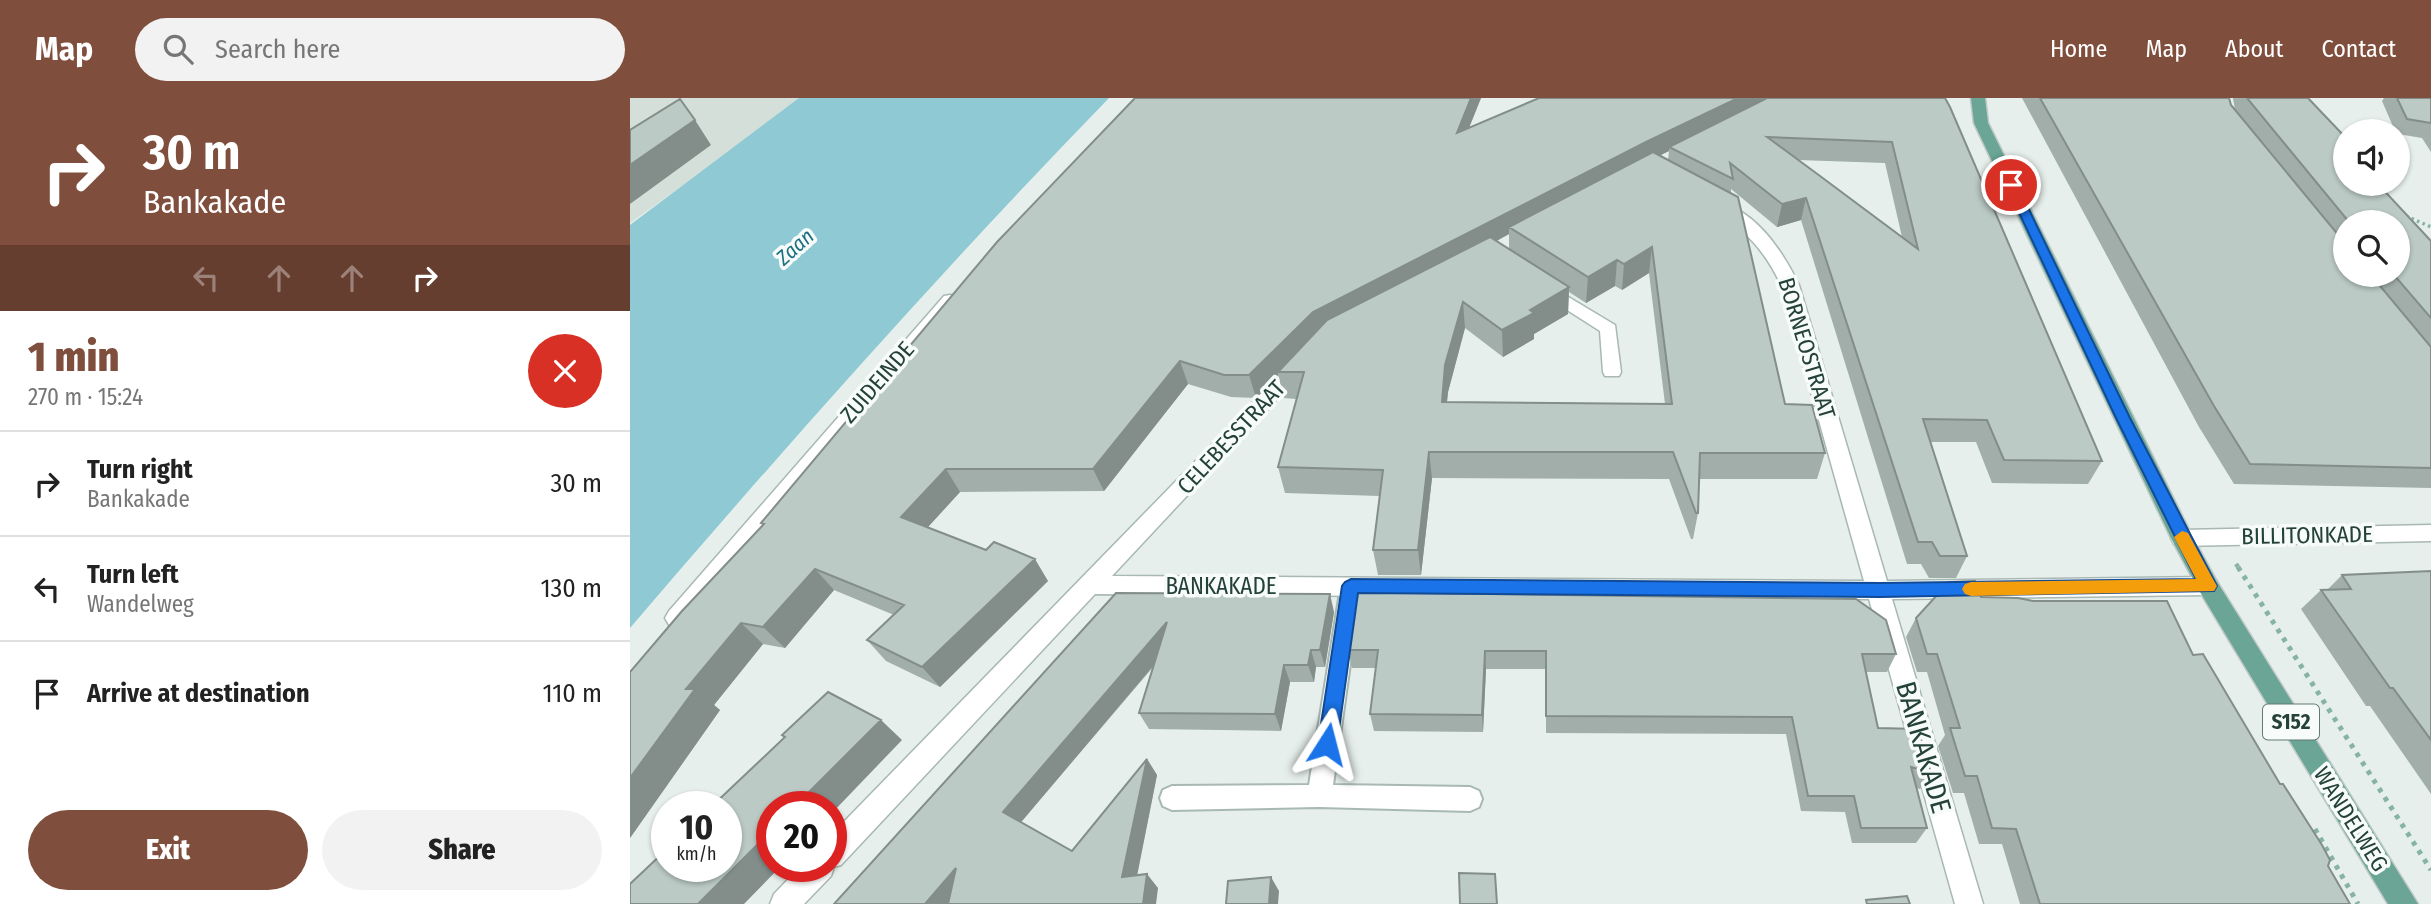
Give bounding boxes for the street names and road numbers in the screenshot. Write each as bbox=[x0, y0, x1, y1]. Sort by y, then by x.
street label: BORNEOSTRAAT bbox=[1772, 274, 1842, 422]
street label: ZUIDEINDE bbox=[834, 336, 920, 428]
street label: CELEBESSTRAAT bbox=[1171, 374, 1291, 500]
street label: BILLITONKADE bbox=[2241, 520, 2373, 550]
street label: BANKAKADE bbox=[1165, 572, 1277, 600]
street label: BANKAKADE bbox=[1889, 678, 1958, 817]
road number: S152 bbox=[2263, 704, 2319, 740]
street label: WANDELWEG bbox=[2308, 762, 2394, 876]

